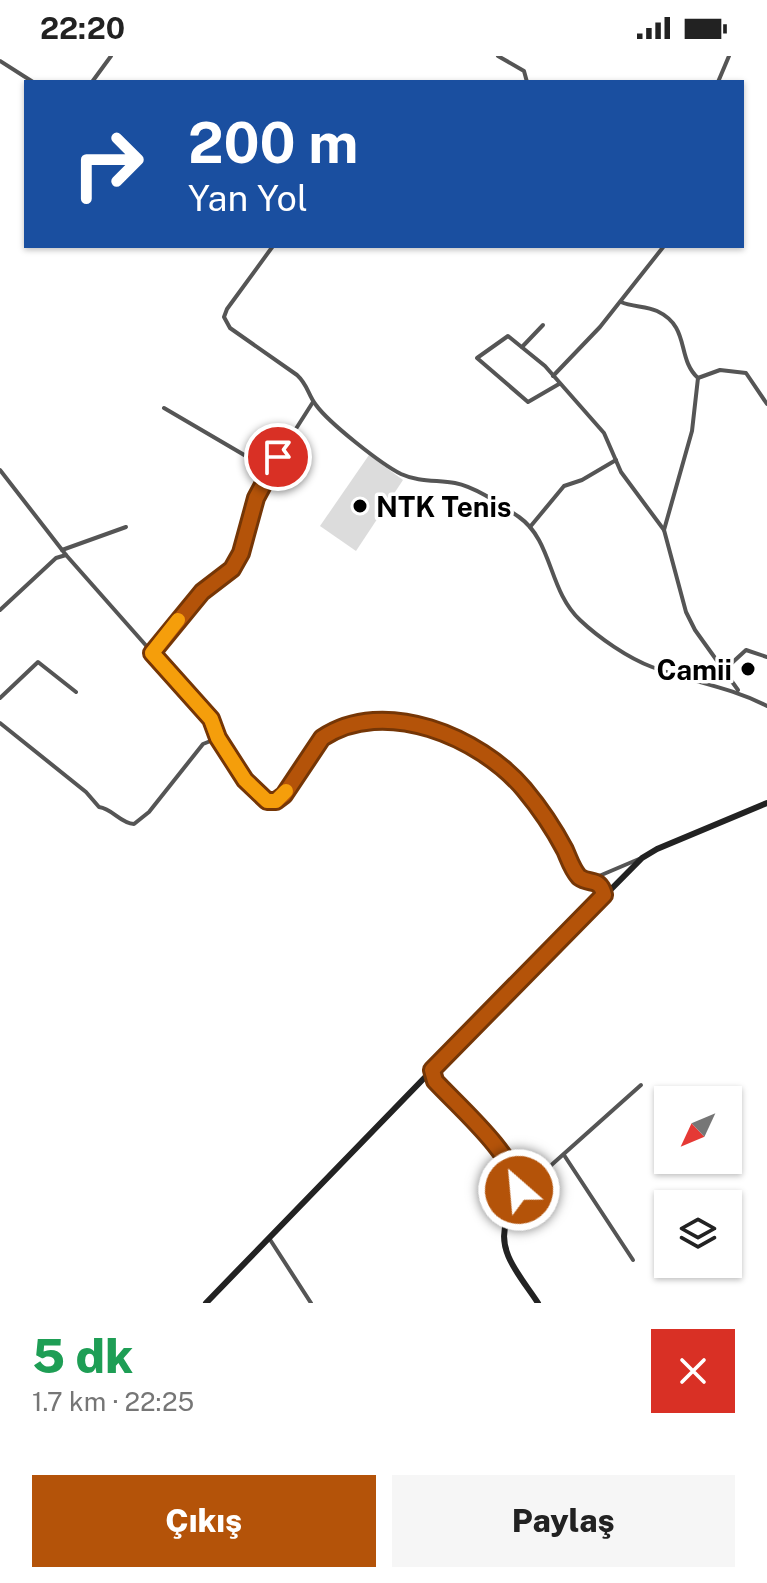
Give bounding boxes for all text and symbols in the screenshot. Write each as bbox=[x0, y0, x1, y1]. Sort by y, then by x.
text: 22:20 bbox=[40, 10, 125, 46]
text: 200 m bbox=[188, 110, 358, 176]
icon: right bbox=[56, 112, 160, 216]
text: Yan Yol bbox=[188, 177, 308, 219]
pin bbox=[244, 423, 312, 491]
icon: arrive bbox=[256, 435, 300, 479]
place label: NTK Tenis bbox=[376, 490, 512, 523]
marker: NTK Tenis bbox=[351, 497, 369, 515]
place label: Camii bbox=[656, 653, 732, 686]
marker: Camii bbox=[739, 660, 757, 678]
north arrow bbox=[654, 1086, 742, 1174]
map controls bbox=[654, 1086, 742, 1278]
position arrow bbox=[477, 1148, 561, 1232]
button: layers bbox=[654, 1190, 742, 1278]
text: 5 dk bbox=[32, 1327, 133, 1384]
button: close bbox=[651, 1329, 735, 1413]
text: 1.7 km · 22:25 bbox=[32, 1386, 194, 1417]
button: Çıkış bbox=[32, 1475, 376, 1567]
button: Paylaş bbox=[392, 1475, 735, 1567]

